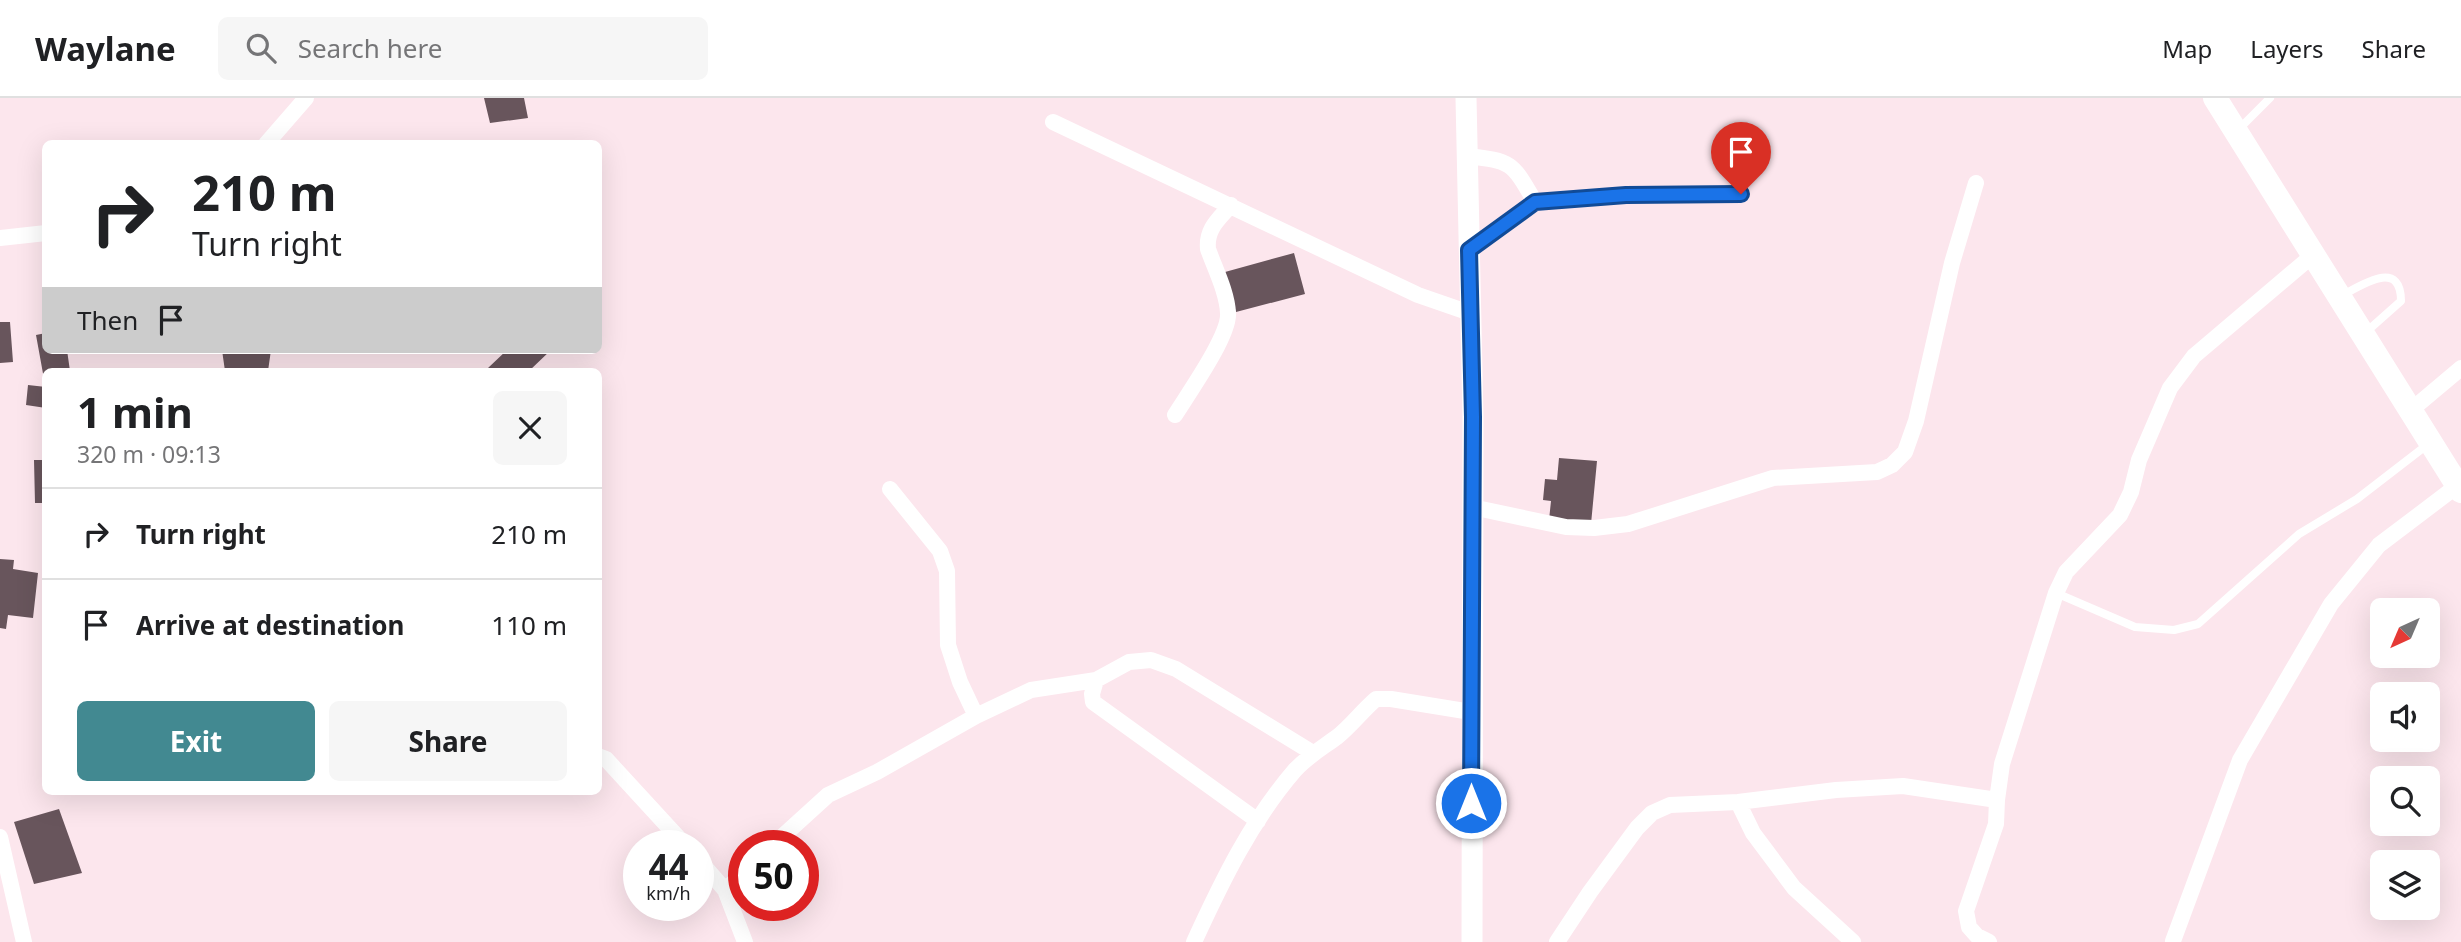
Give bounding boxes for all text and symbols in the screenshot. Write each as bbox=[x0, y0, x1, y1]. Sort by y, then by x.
search box bbox=[218, 17, 708, 80]
text: Waylane bbox=[35, 26, 176, 71]
icon: search bbox=[242, 29, 280, 67]
text: Search here bbox=[298, 30, 442, 66]
text: Map bbox=[2162, 32, 2212, 65]
text: Layers bbox=[2250, 32, 2324, 65]
text: Share bbox=[2362, 32, 2426, 65]
pin bbox=[1711, 122, 1771, 194]
icon: arrive bbox=[1722, 133, 1760, 171]
text: 210 m bbox=[192, 159, 337, 225]
icon: right bbox=[77, 168, 168, 259]
text: Turn right bbox=[192, 222, 342, 265]
icon: arrive bbox=[152, 301, 190, 339]
text: Then bbox=[77, 302, 138, 338]
text: 1 min bbox=[77, 383, 193, 440]
button: close bbox=[493, 391, 567, 465]
text: 320 m · 09:13 bbox=[77, 438, 221, 470]
icon: right bbox=[77, 515, 115, 553]
text: Turn right bbox=[136, 516, 266, 552]
text: 210 m bbox=[491, 516, 567, 552]
north arrow bbox=[2370, 598, 2440, 668]
map controls bbox=[2370, 598, 2440, 920]
icon: arrive bbox=[77, 606, 115, 644]
text: Arrive at destination bbox=[136, 607, 405, 643]
text: 110 m bbox=[491, 607, 567, 643]
button: sound bbox=[2370, 682, 2440, 752]
button: Exit bbox=[77, 701, 315, 781]
button: Share bbox=[329, 701, 567, 781]
position arrow bbox=[1434, 766, 1508, 840]
button: search bbox=[2370, 766, 2440, 836]
speed limit sign: 50 bbox=[728, 830, 819, 921]
text: 44 bbox=[648, 843, 689, 890]
button: layers bbox=[2370, 850, 2440, 920]
text: km/h bbox=[646, 881, 691, 905]

